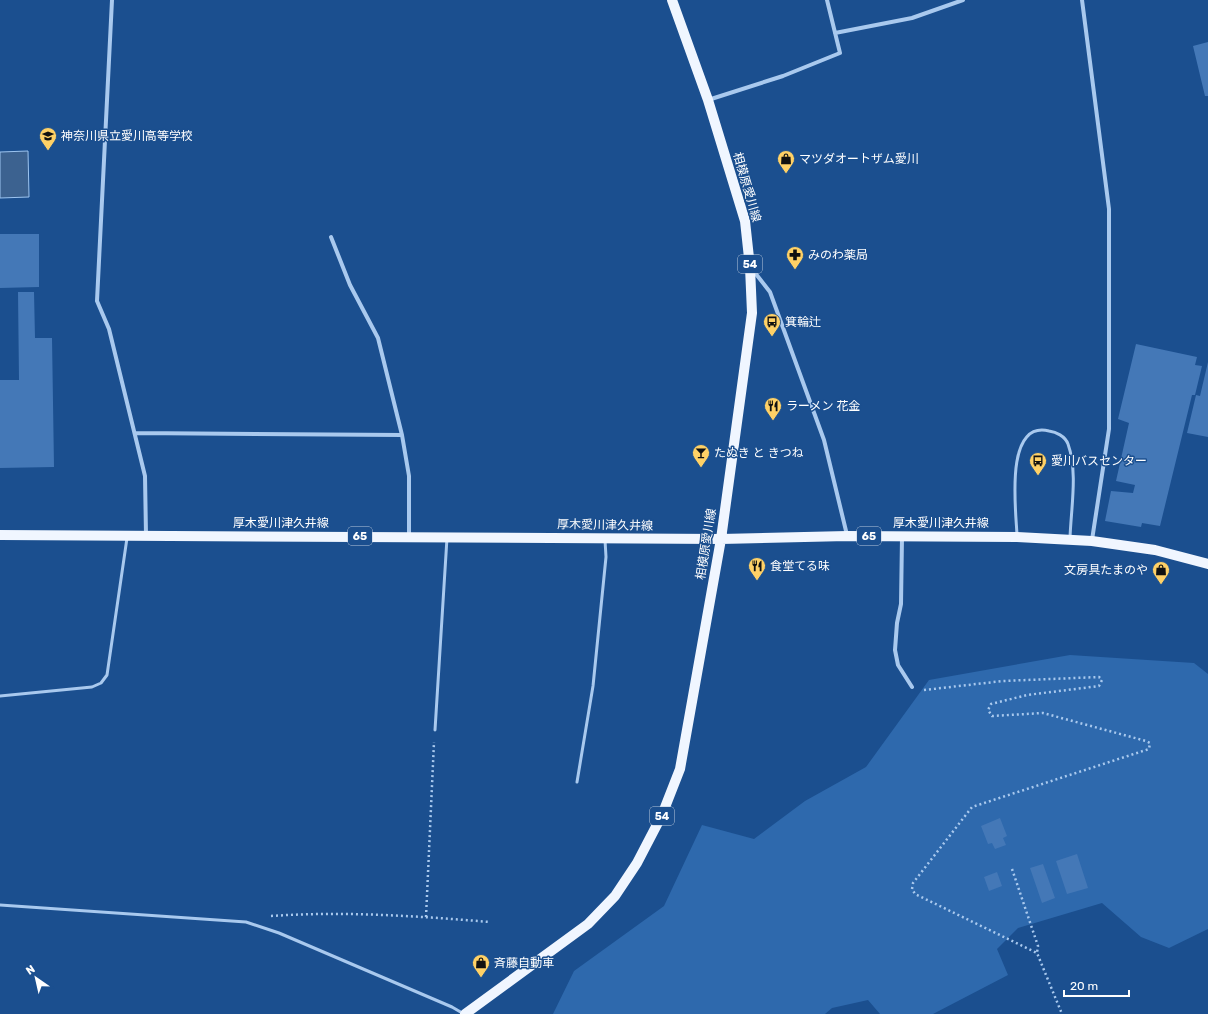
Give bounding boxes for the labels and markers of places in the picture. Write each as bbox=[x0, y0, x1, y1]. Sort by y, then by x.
school or university icon: 神奈川県立愛川高等学校 bbox=[38, 126, 58, 151]
place label: 神奈川県立愛川高等学校 bbox=[61, 129, 193, 143]
shop icon: マツダオートザム愛川 bbox=[776, 149, 796, 174]
place label: マツダオートザム愛川 bbox=[799, 152, 919, 166]
pharmacy icon: みのわ薬局 bbox=[785, 245, 805, 270]
place label: みのわ薬局 bbox=[808, 248, 868, 262]
bus stop icon: 箕輪辻 bbox=[762, 312, 782, 337]
place label: 箕輪辻 bbox=[785, 315, 821, 329]
restaurant icon: ラーメン 花金 bbox=[763, 396, 783, 421]
place label: ラーメン 花金 bbox=[786, 399, 860, 413]
bar icon: たぬき と きつね bbox=[691, 443, 711, 468]
place label: たぬき と きつね bbox=[714, 446, 804, 460]
bus stop icon: 愛川バスセンター bbox=[1028, 451, 1048, 476]
place label: 愛川バスセンター bbox=[1051, 454, 1147, 468]
restaurant icon: 食堂てる味 bbox=[747, 556, 767, 581]
place label: 食堂てる味 bbox=[770, 559, 830, 573]
shop icon: 文房具たまのや bbox=[1151, 560, 1171, 585]
place label: 文房具たまのや bbox=[1064, 563, 1148, 577]
shop icon: 斉藤自動車 bbox=[471, 953, 491, 978]
place label: 斉藤自動車 bbox=[494, 956, 554, 970]

